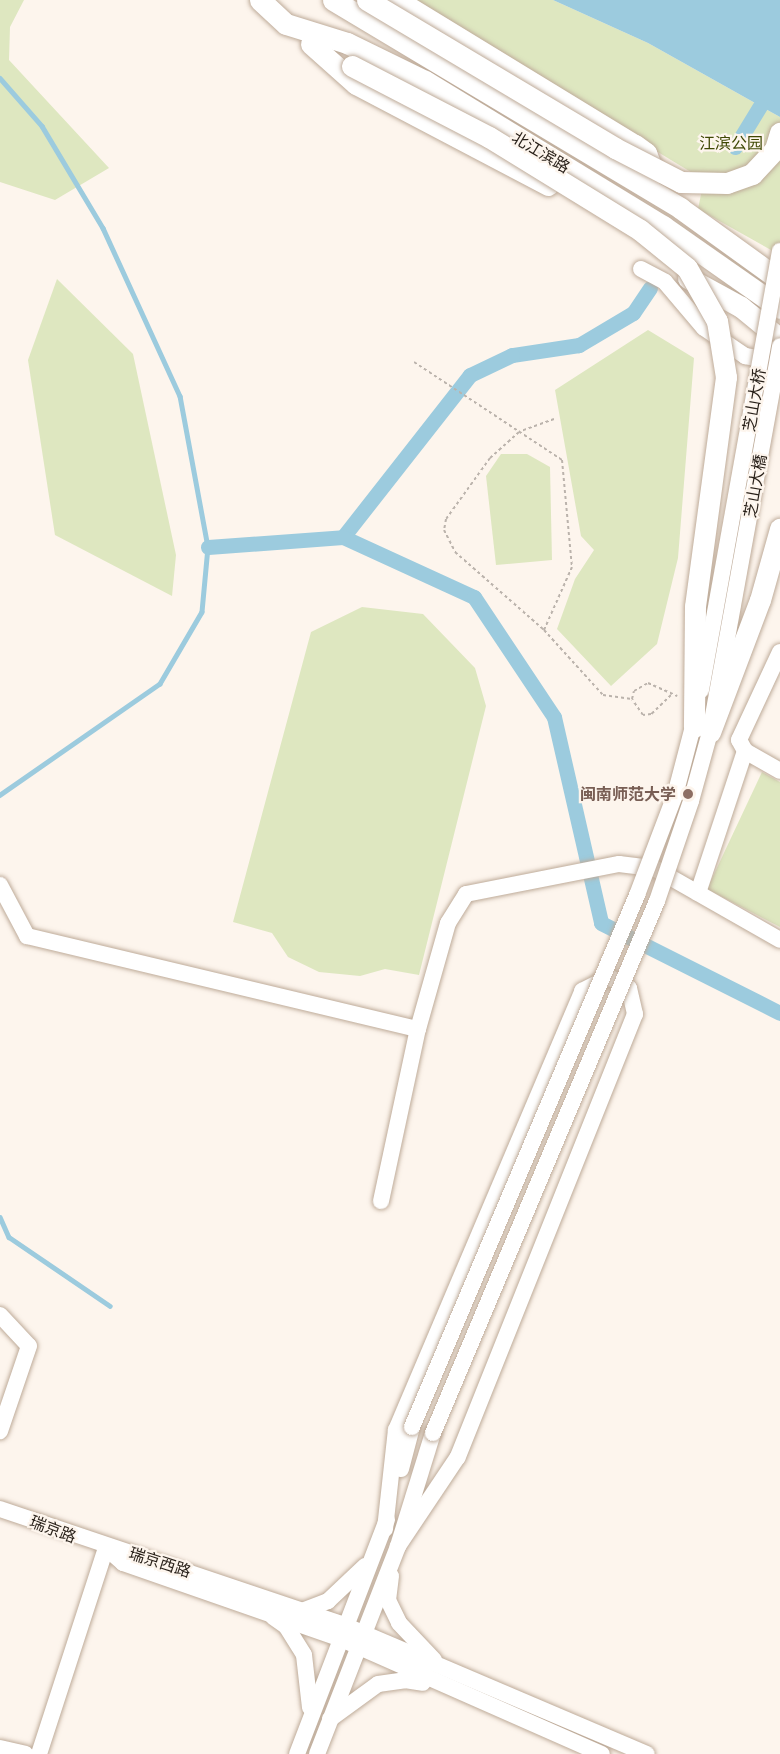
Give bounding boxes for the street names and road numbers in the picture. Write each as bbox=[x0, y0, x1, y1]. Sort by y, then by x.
street label: 北江滨路 bbox=[509, 127, 573, 177]
street label: 芝山大桥 bbox=[739, 367, 769, 433]
street label: 芝山大橋 bbox=[740, 453, 770, 519]
street label: 瑞京路 bbox=[27, 1511, 79, 1547]
street label: 瑞京西路 bbox=[127, 1543, 193, 1581]

